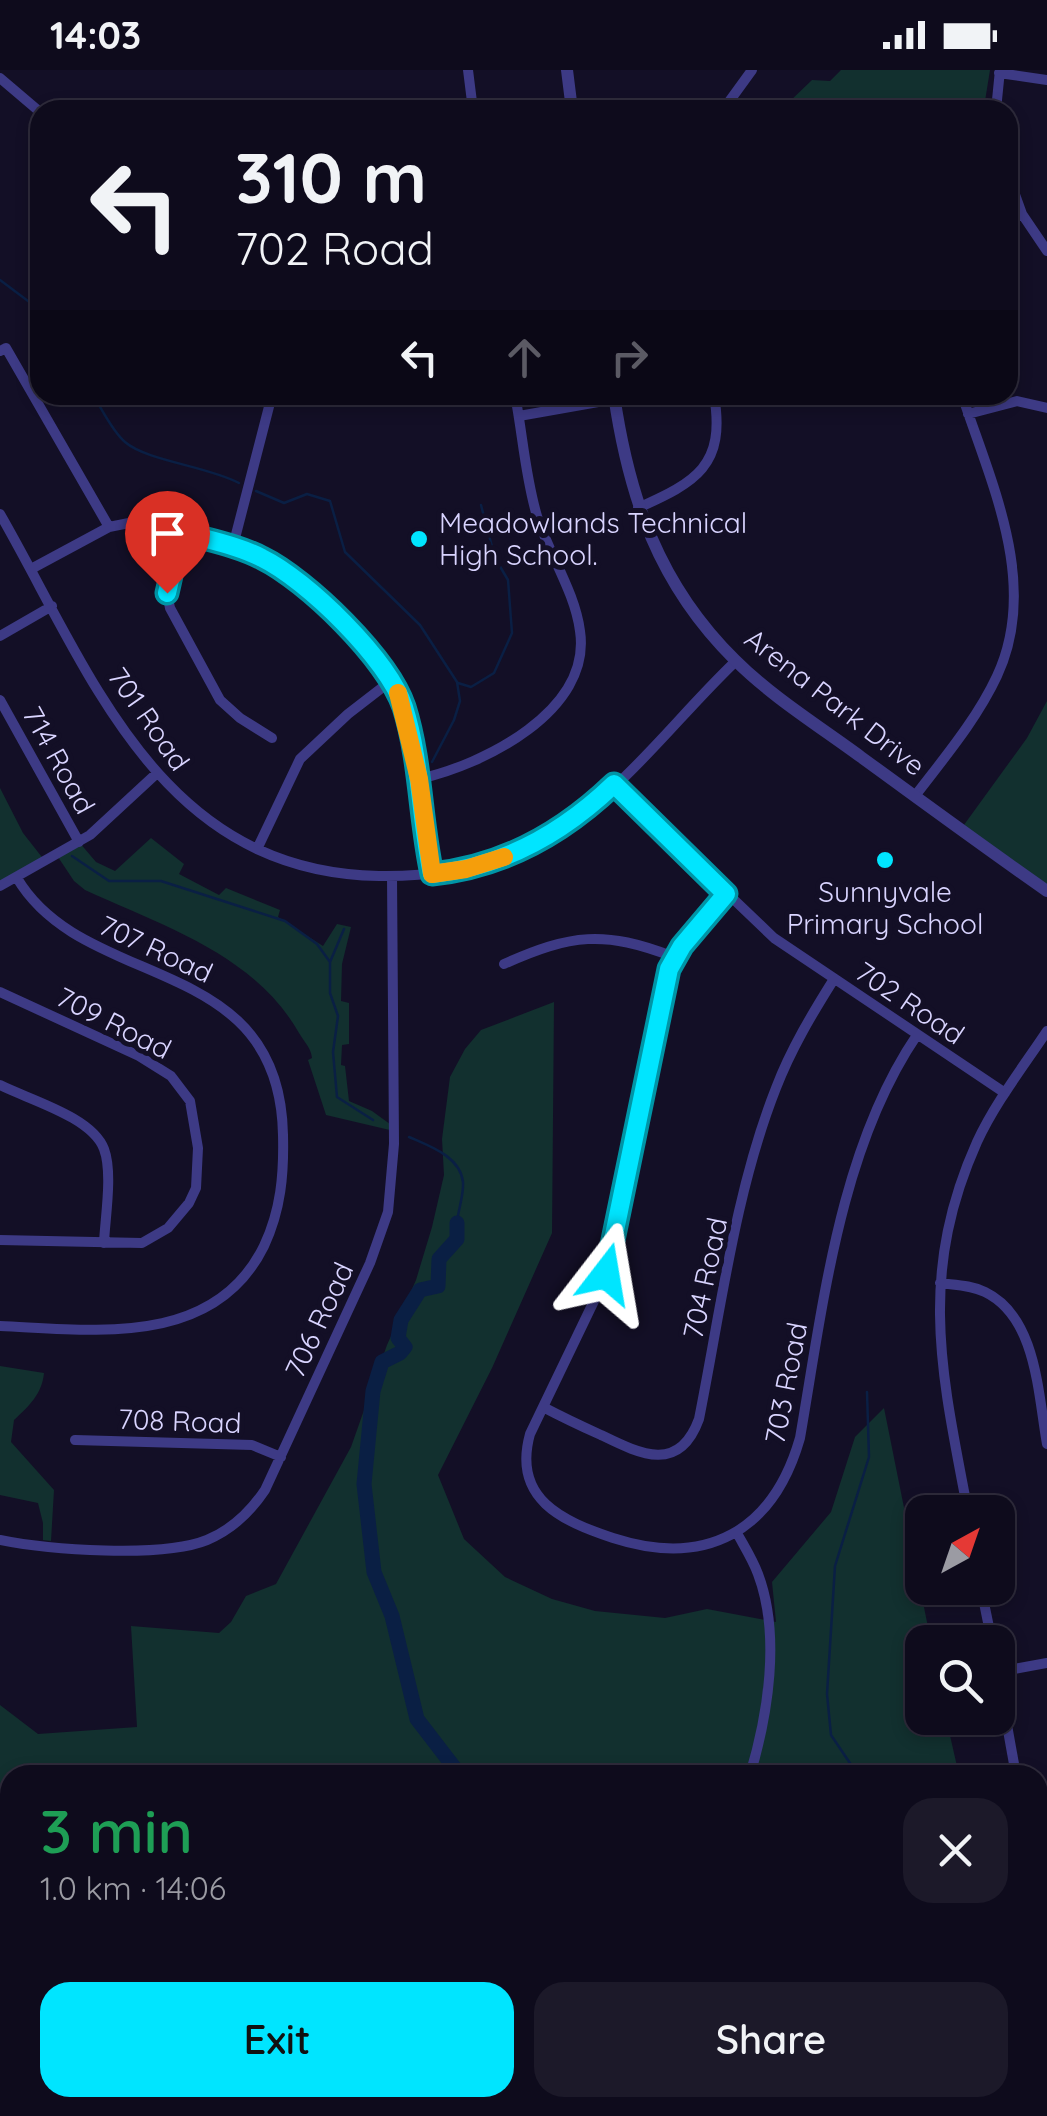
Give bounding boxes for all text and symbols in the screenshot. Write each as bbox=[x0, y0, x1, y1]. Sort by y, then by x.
text: 14:03 bbox=[50, 11, 141, 59]
text: 310 m bbox=[235, 133, 427, 221]
icon: left bbox=[70, 140, 200, 270]
text: 702 Road bbox=[235, 220, 434, 276]
icon: left bbox=[392, 330, 447, 385]
icon: ahead bbox=[497, 330, 552, 385]
icon: right bbox=[602, 330, 657, 385]
pin bbox=[125, 491, 210, 594]
place label: Meadowlands Technical High School. bbox=[439, 505, 747, 572]
icon: arrive bbox=[140, 506, 195, 561]
marker: Meadowlands Technical High School. bbox=[408, 528, 430, 550]
street label: Arena Park Drive bbox=[738, 620, 932, 783]
street label: 701 Road bbox=[101, 660, 198, 777]
street label: 714 Road bbox=[16, 700, 103, 820]
marker: Sunnyvale Primary School bbox=[874, 849, 896, 871]
place label: Sunnyvale Primary School bbox=[787, 874, 983, 941]
street label: 707 Road bbox=[94, 907, 218, 990]
street label: 702 Road bbox=[849, 954, 971, 1052]
street label: 709 Road bbox=[51, 979, 177, 1066]
street label: 704 Road bbox=[675, 1214, 734, 1342]
position arrow bbox=[554, 1222, 658, 1326]
street label: 706 Road bbox=[277, 1257, 360, 1383]
street label: 703 Road bbox=[757, 1319, 814, 1447]
street label: 708 Road bbox=[118, 1401, 242, 1440]
north arrow bbox=[905, 1495, 1015, 1605]
map controls bbox=[905, 1495, 1015, 1735]
button: search bbox=[905, 1625, 1015, 1735]
text: 3 min bbox=[40, 1793, 193, 1868]
button: close bbox=[903, 1798, 1008, 1903]
text: 1.0 km · 14:06 bbox=[40, 1868, 226, 1908]
button: Exit bbox=[40, 1982, 514, 2097]
button: Share bbox=[534, 1982, 1008, 2097]

